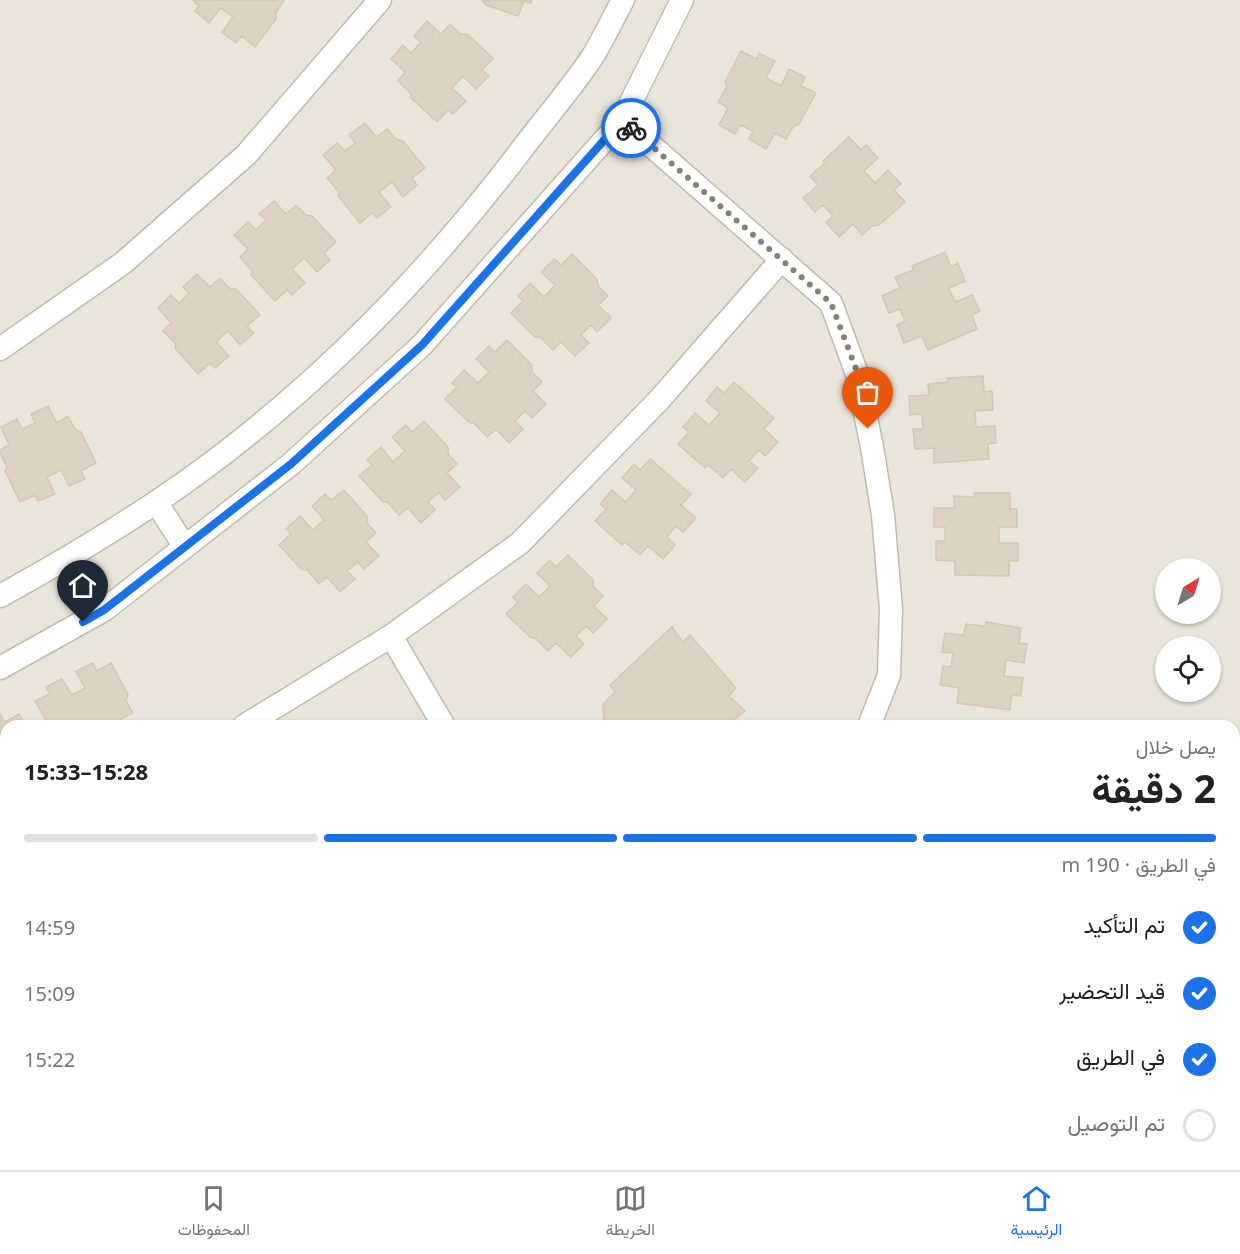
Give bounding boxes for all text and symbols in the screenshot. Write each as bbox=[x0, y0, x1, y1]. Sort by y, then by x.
courier bbox=[601, 98, 661, 158]
icon: bike bbox=[615, 112, 648, 145]
pin bbox=[842, 367, 893, 429]
icon: bag bbox=[851, 376, 884, 409]
north arrow bbox=[1155, 558, 1221, 624]
map controls bbox=[1155, 558, 1221, 702]
pin bbox=[57, 560, 108, 622]
icon: home bbox=[66, 569, 99, 602]
button: locate bbox=[1155, 636, 1221, 702]
text: يصل خلال bbox=[1136, 733, 1216, 760]
text: 15:28–15:33 bbox=[24, 756, 148, 786]
text: 2 دقيقة bbox=[1092, 761, 1216, 814]
text: في الطريق · 190 m bbox=[1061, 851, 1216, 878]
text: تم التأكيد bbox=[1084, 909, 1165, 939]
icon: check bbox=[1183, 911, 1216, 944]
text: 14:59 bbox=[24, 914, 75, 941]
text: قيد التحضير bbox=[1059, 975, 1165, 1005]
icon: check bbox=[1183, 977, 1216, 1010]
text: 15:09 bbox=[24, 980, 75, 1007]
text: في الطريق bbox=[1076, 1041, 1165, 1071]
icon: check bbox=[1183, 1043, 1216, 1076]
text: 15:22 bbox=[24, 1046, 75, 1073]
text: تم التوصيل bbox=[1068, 1107, 1165, 1137]
tab: المحفوظات bbox=[178, 1182, 250, 1244]
tab: الخريطة bbox=[605, 1182, 655, 1244]
tab: الرئيسية bbox=[1010, 1182, 1062, 1244]

